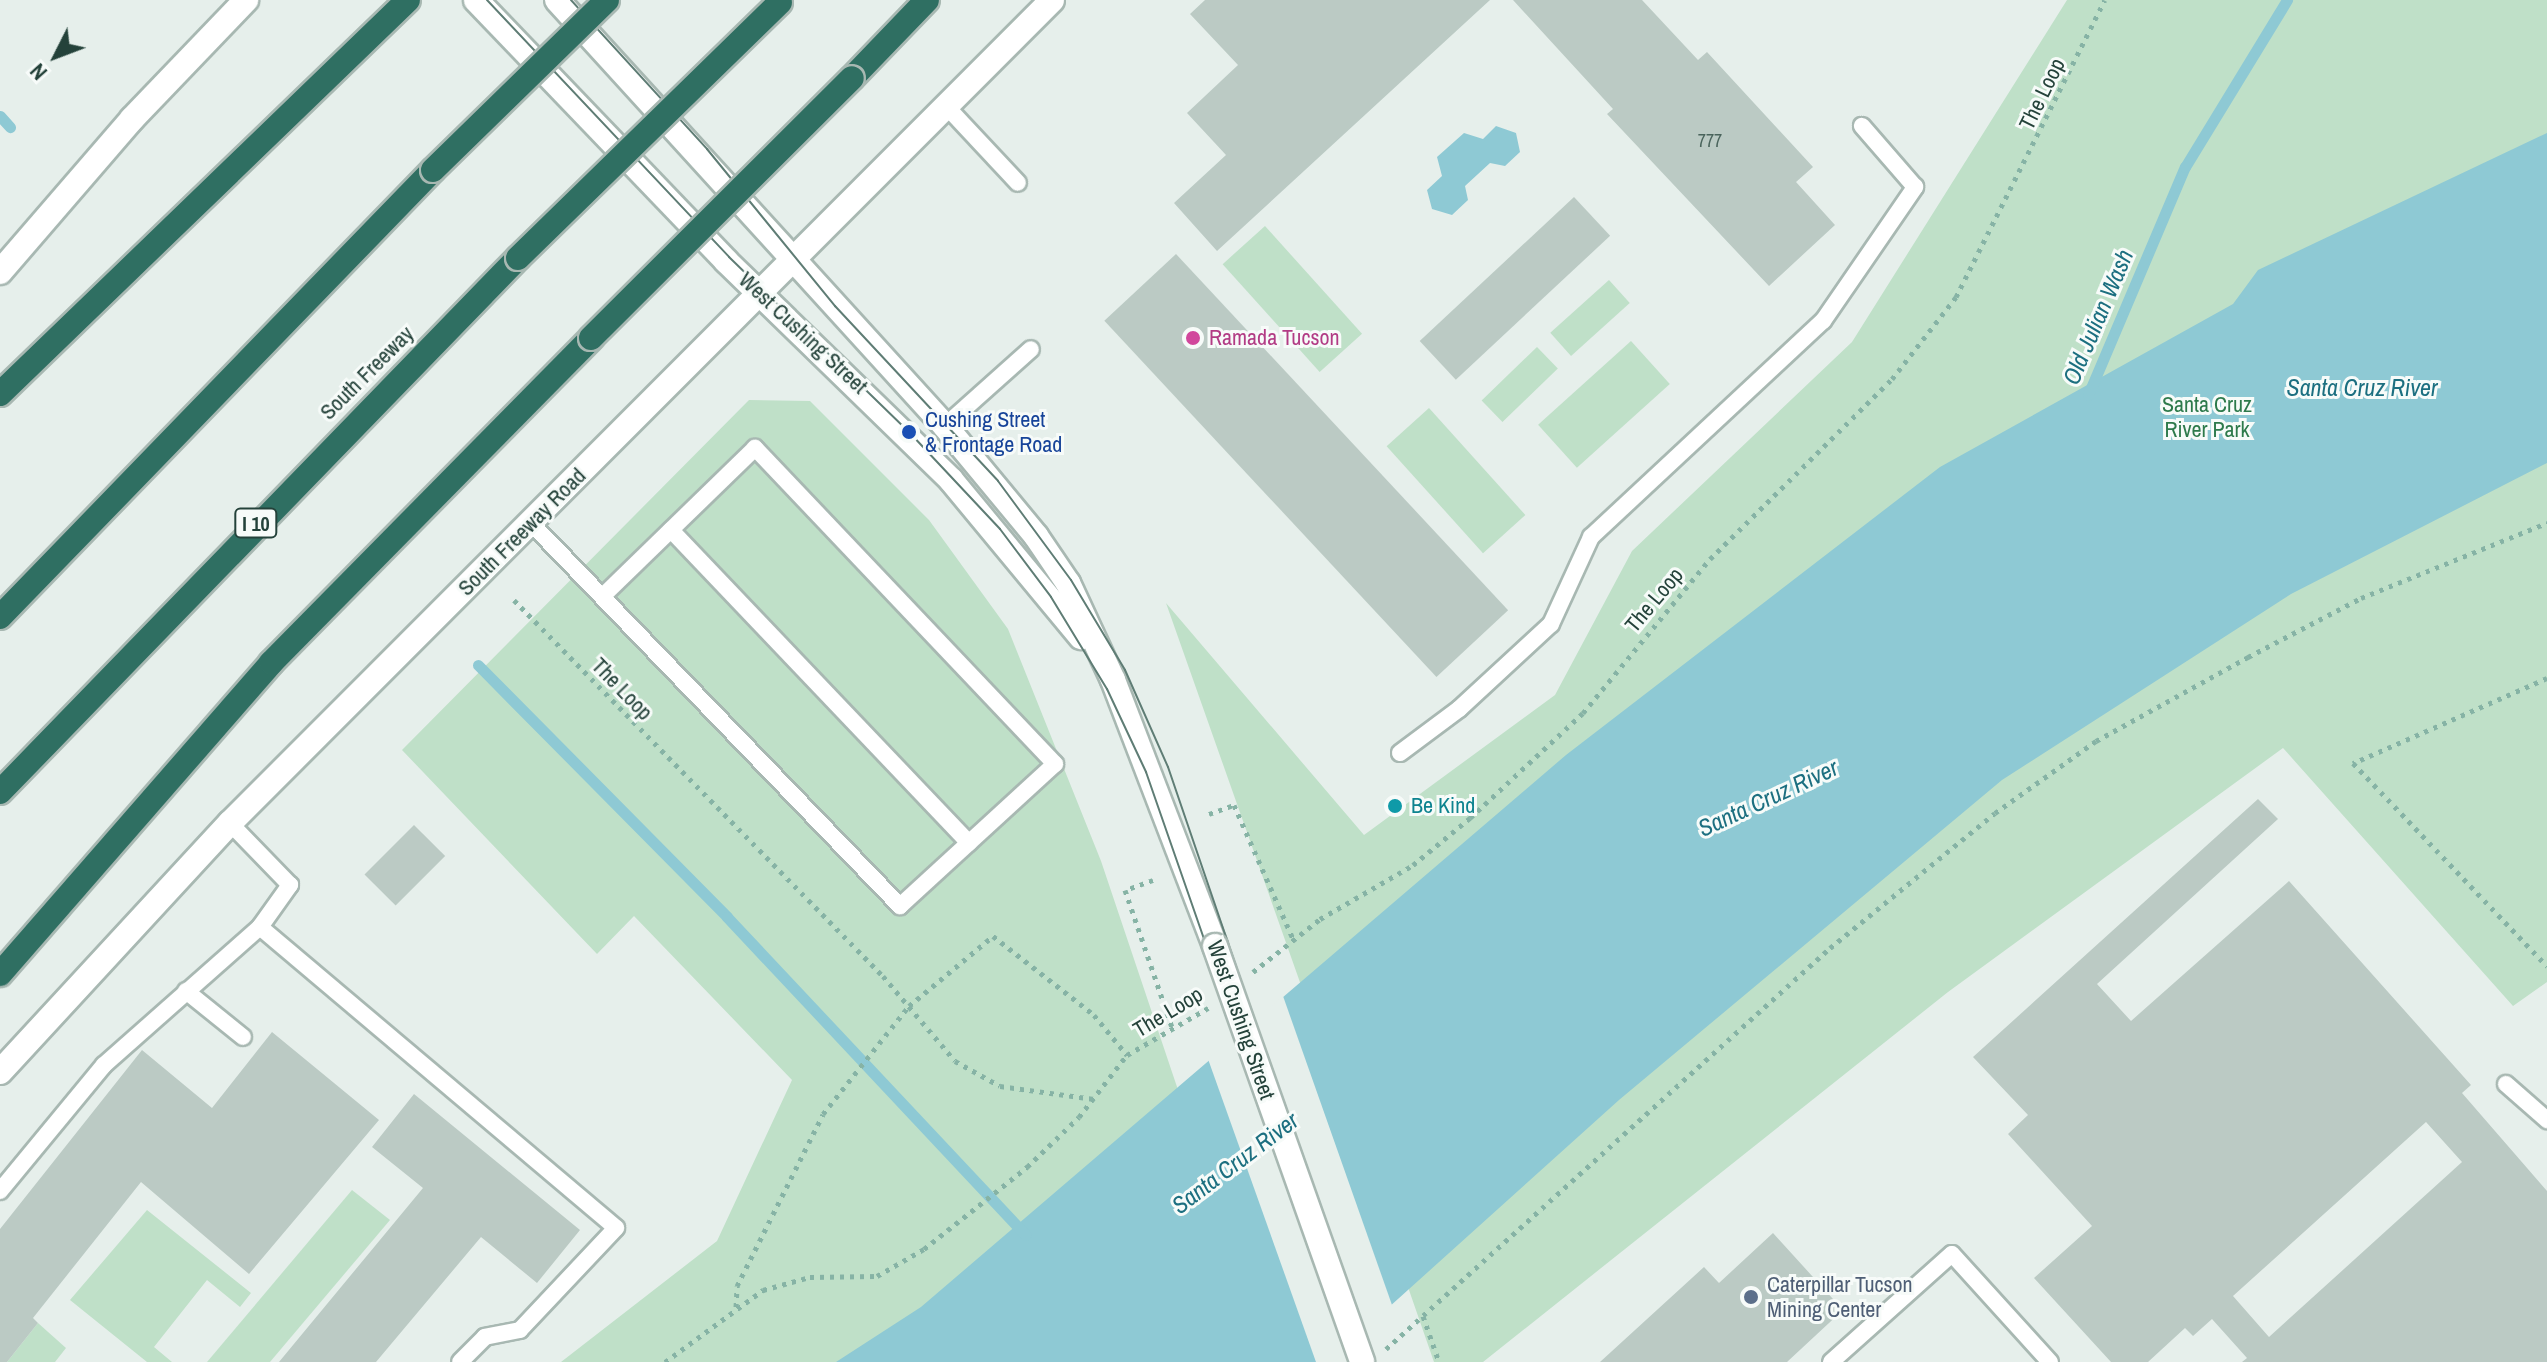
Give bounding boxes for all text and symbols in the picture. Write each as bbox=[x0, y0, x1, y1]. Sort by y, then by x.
north arrow bbox=[16, 16, 96, 96]
street label: The Loop bbox=[2013, 54, 2071, 134]
text: N bbox=[23, 57, 54, 87]
house number: 777 bbox=[1698, 130, 1722, 152]
water label: Old Julian Wash bbox=[2057, 245, 2139, 389]
street label: West Cushing Street bbox=[733, 267, 873, 399]
street label: South Freeway bbox=[315, 321, 419, 425]
place label: Ramada Tucson bbox=[1209, 325, 1340, 351]
marker: Ramada Tucson bbox=[1184, 329, 1202, 347]
water label: Santa Cruz River bbox=[2287, 374, 2437, 402]
park label: Santa Cruz River Park bbox=[2162, 391, 2252, 442]
place label: Cushing Street & Frontage Road bbox=[925, 406, 1062, 458]
marker: Cushing Street & Frontage Road bbox=[900, 423, 918, 441]
street label: South Freeway Road bbox=[453, 463, 591, 601]
road number: I 10 bbox=[234, 507, 278, 539]
street label: The Loop bbox=[1619, 562, 1689, 638]
street label: The Loop bbox=[586, 652, 658, 726]
water label: Santa Cruz River bbox=[1694, 753, 1842, 843]
place label: Be Kind bbox=[1411, 793, 1475, 819]
marker: Be Kind bbox=[1386, 797, 1404, 815]
street label: West Cushing Street bbox=[1201, 937, 1281, 1103]
street label: The Loop bbox=[1129, 981, 1207, 1043]
water label: Santa Cruz River bbox=[1166, 1106, 1304, 1220]
place label: Caterpillar Tucson Mining Center bbox=[1767, 1271, 1913, 1322]
marker: Caterpillar Tucson Mining Center bbox=[1742, 1288, 1760, 1306]

